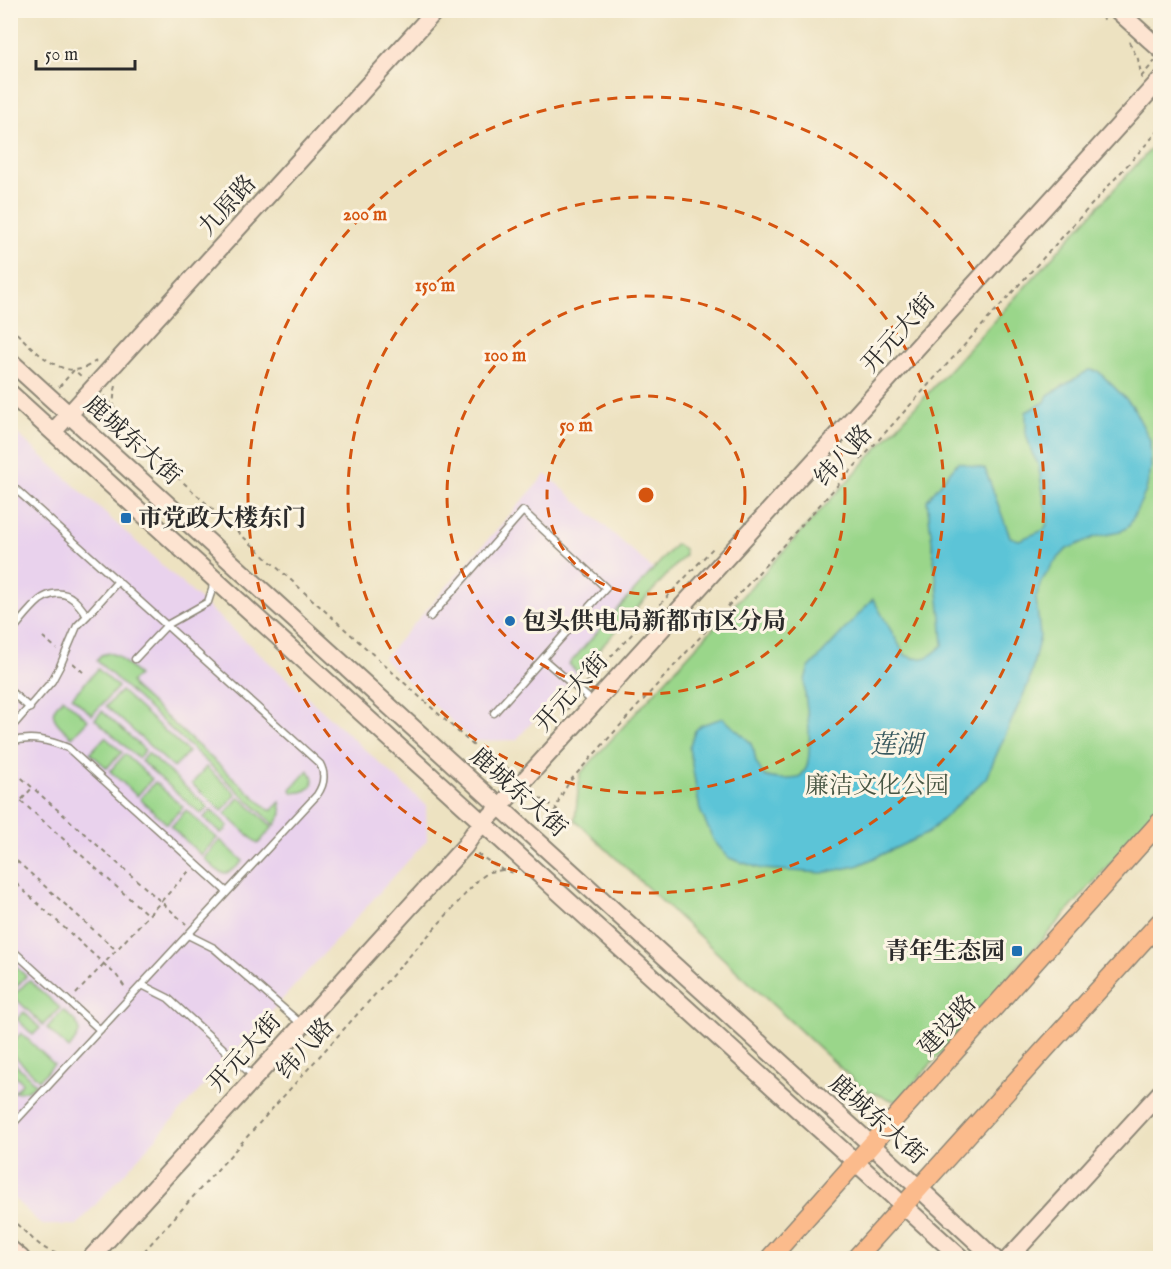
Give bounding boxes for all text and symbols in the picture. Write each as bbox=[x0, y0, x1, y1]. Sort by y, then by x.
scale bar bbox=[36, 33, 135, 71]
text: 50 m bbox=[45, 44, 78, 67]
street label: 九原路 bbox=[193, 169, 264, 243]
text: 200 m bbox=[343, 204, 387, 227]
text: 150 m bbox=[415, 275, 455, 298]
street label: 开元大街 bbox=[855, 288, 943, 380]
text: 100 m bbox=[484, 345, 526, 368]
street label: 鹿城东大街 bbox=[77, 389, 187, 493]
text: 50 m bbox=[559, 415, 593, 438]
street label: 纬八路 bbox=[809, 419, 880, 493]
centre of rings bbox=[636, 485, 656, 505]
place label: 市党政大楼东门 bbox=[138, 504, 306, 535]
marker: 市党政大楼东门 bbox=[119, 511, 133, 525]
place label: 包头供电局新都市区分局 bbox=[522, 607, 786, 638]
marker: 包头供电局新都市区分局 bbox=[503, 614, 517, 628]
street label: 开元大街 bbox=[528, 647, 616, 739]
water label: 莲湖 bbox=[870, 729, 926, 762]
street label: 鹿城东大街 bbox=[463, 741, 573, 845]
park label: 廉洁文化公园 bbox=[805, 771, 949, 802]
place label: 青年生态园 bbox=[885, 937, 1005, 968]
marker: 青年生态园 bbox=[1010, 944, 1024, 958]
street label: 建设路 bbox=[913, 989, 984, 1063]
street label: 开元大街 bbox=[201, 1007, 289, 1099]
street label: 纬八路 bbox=[271, 1012, 342, 1086]
street label: 鹿城东大街 bbox=[822, 1068, 932, 1172]

